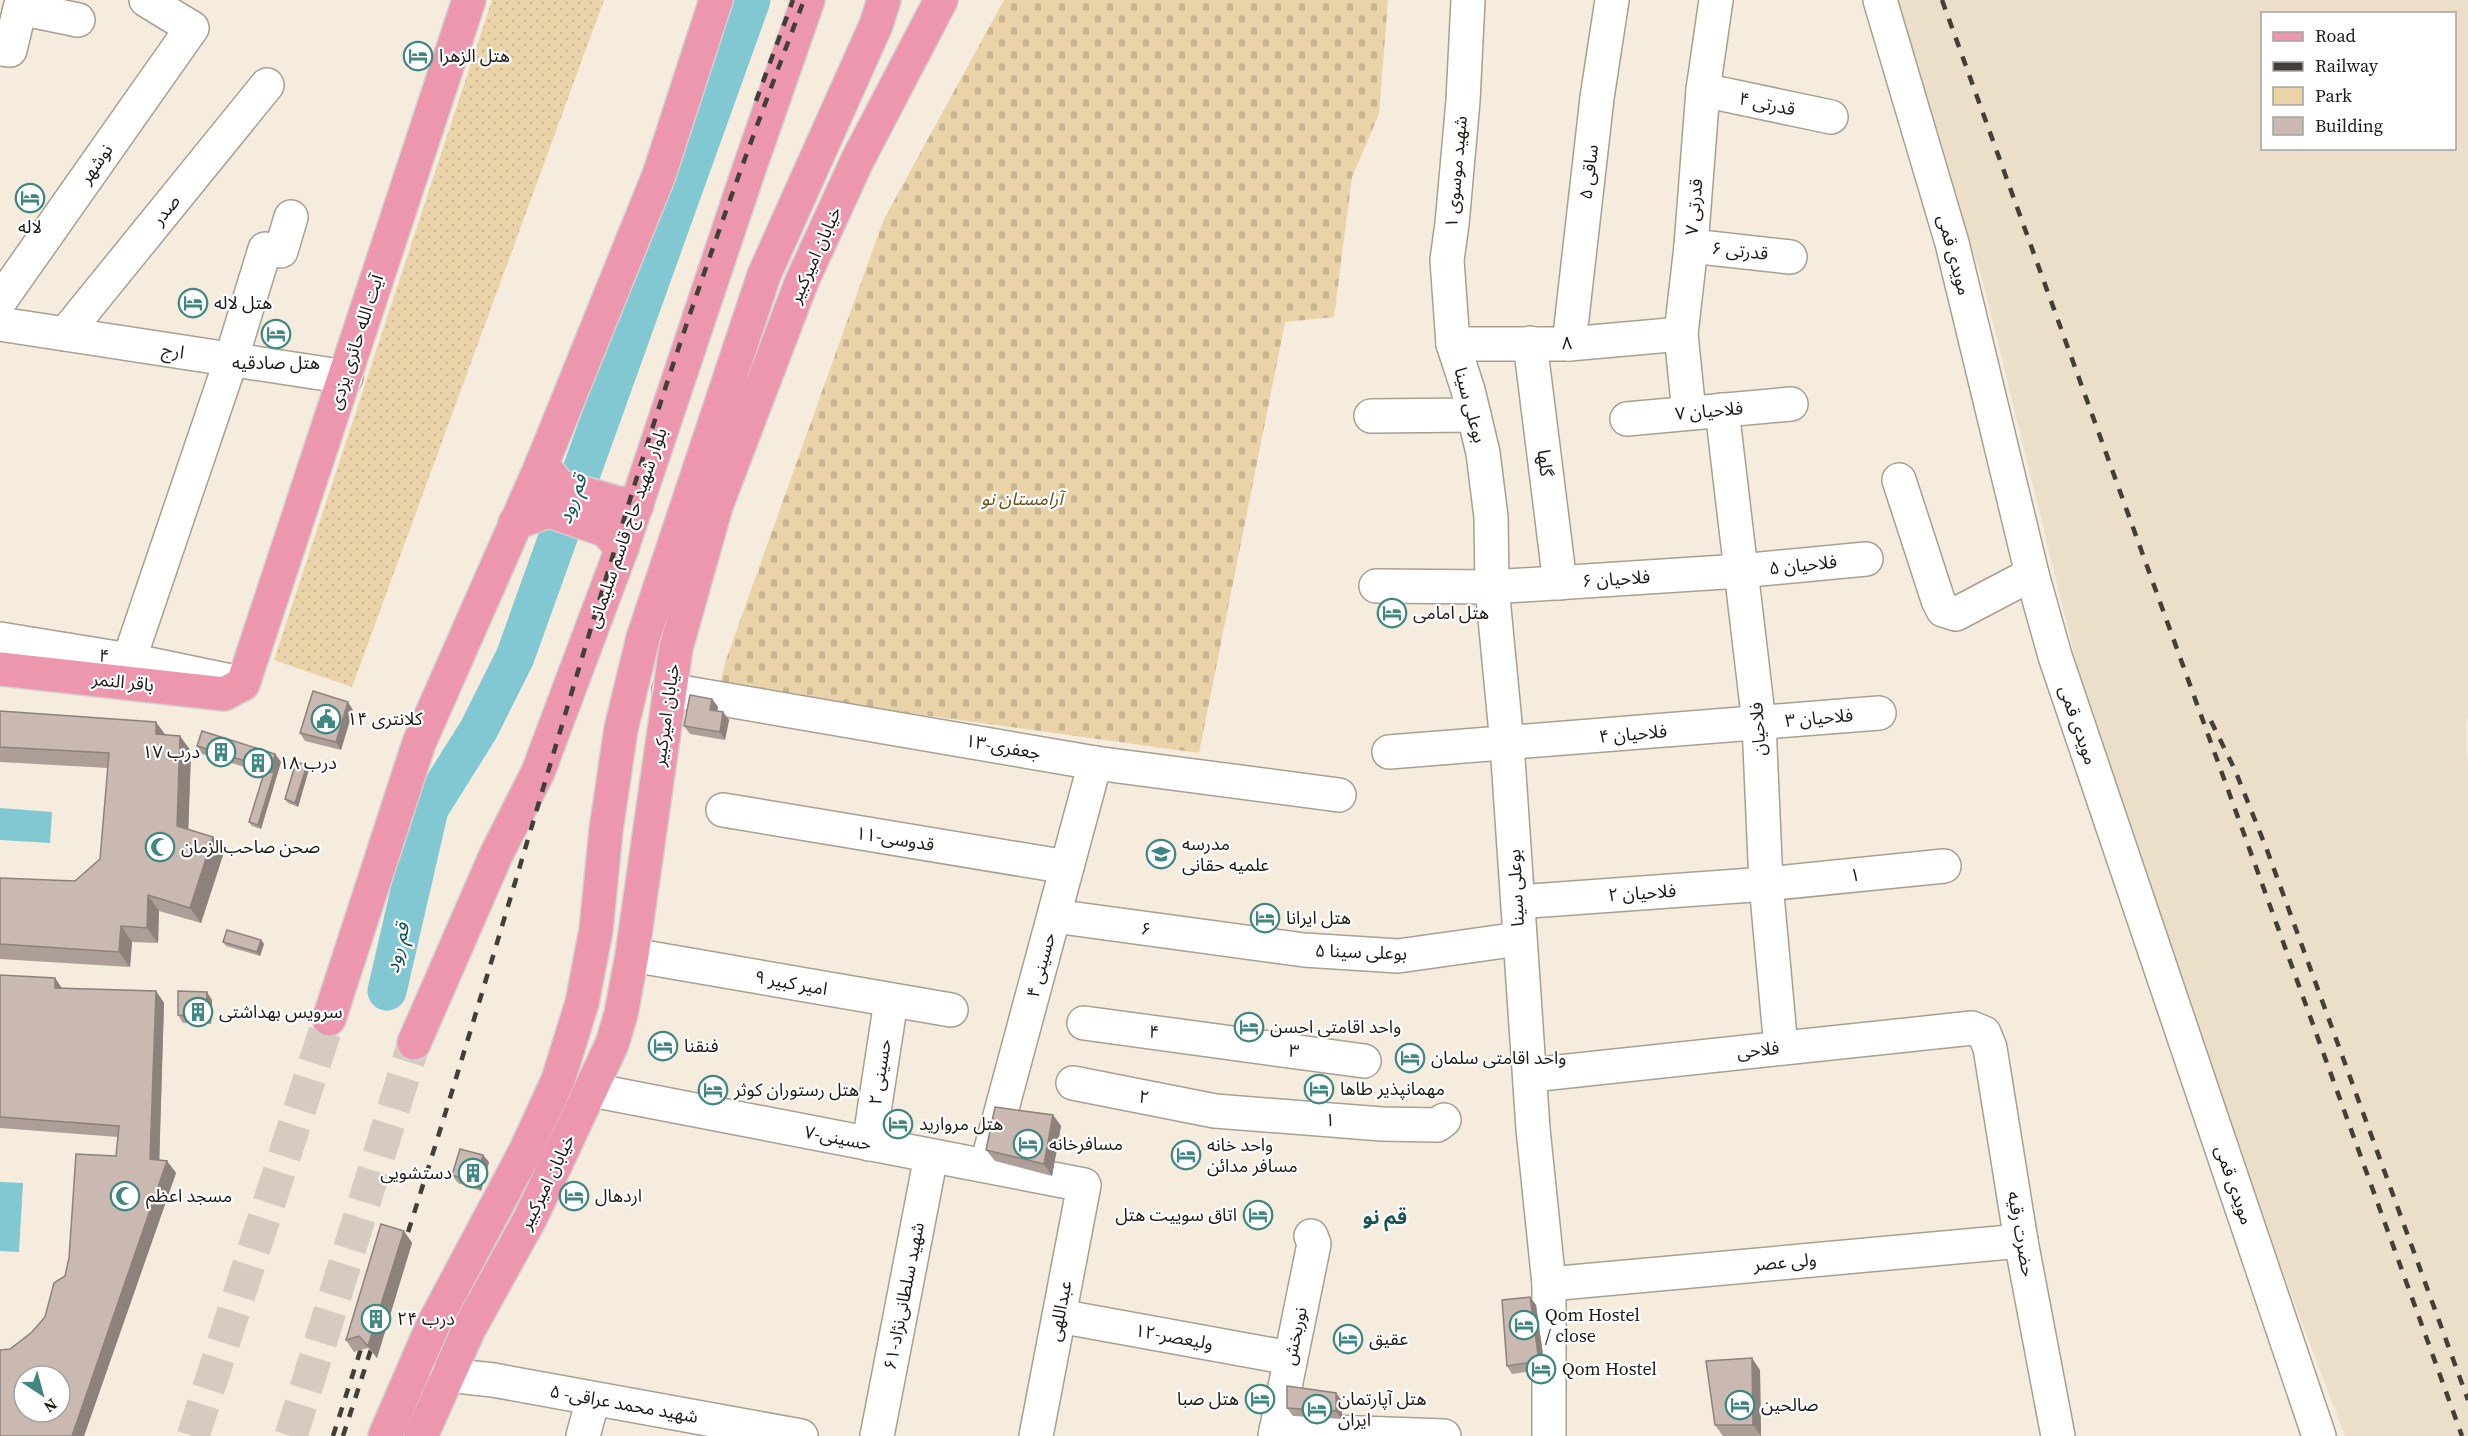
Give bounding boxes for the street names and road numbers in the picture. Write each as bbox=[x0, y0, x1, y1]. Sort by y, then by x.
street label: قدرتی ۴ bbox=[1737, 85, 1797, 122]
street label: شهید موسوی ۱ bbox=[1438, 115, 1473, 229]
street label: نوشهر bbox=[72, 139, 118, 190]
street label: ساقی ۵ bbox=[1573, 143, 1604, 201]
street label: قدرتی ۷ bbox=[1679, 178, 1708, 236]
street label: صدر bbox=[145, 189, 186, 231]
street label: خیابان امیرکبیر bbox=[782, 202, 847, 308]
street label: مویدی قمی bbox=[1932, 212, 1977, 298]
street label: قدرتی ۶ bbox=[1710, 235, 1770, 266]
street label: آیت الله‌ حائری‌ یزدی bbox=[322, 270, 389, 413]
street label: ۸ bbox=[1561, 330, 1573, 355]
street label: ارج bbox=[160, 336, 186, 366]
street label: بوعلی سینا bbox=[1448, 364, 1493, 446]
street label: فلاحیان ۷ bbox=[1674, 395, 1744, 426]
street label: بلوار شهید حاج قاسم سلیمانی bbox=[580, 424, 674, 632]
street label: گلها bbox=[1531, 448, 1560, 479]
street label: فلاحیان ۵ bbox=[1768, 549, 1838, 580]
street label: فلاحیان ۶ bbox=[1581, 564, 1651, 593]
street label: ۴ bbox=[97, 642, 111, 669]
street label: خیابان امیرکبیر bbox=[646, 662, 685, 769]
street label: باقر النمر bbox=[90, 666, 155, 697]
street label: مویدی قمی bbox=[2053, 682, 2104, 768]
street label: فلاحیان bbox=[1743, 701, 1772, 757]
street label: فلاحیان ۳ bbox=[1784, 702, 1854, 733]
street label: فلاحیان ۴ bbox=[1598, 718, 1668, 749]
street label: جعفری-۱۳ bbox=[964, 728, 1043, 765]
street label: قدوسی-۱۱ bbox=[854, 820, 936, 857]
street label: بوعلی سینا bbox=[1501, 849, 1530, 927]
street label: ۱ bbox=[1849, 862, 1861, 887]
street label: فلاحیان ۲ bbox=[1607, 878, 1677, 907]
street label: ۶ bbox=[1139, 915, 1153, 942]
street label: حسینی ۴ bbox=[1020, 930, 1061, 1000]
street label: بوعلی سینا ۵ bbox=[1315, 937, 1407, 966]
street label: امیر کبیر ۹ bbox=[753, 964, 830, 1001]
street label: ۴ bbox=[1147, 1018, 1161, 1045]
street label: فلاحی bbox=[1735, 1035, 1780, 1064]
street label: حسینی ۲ bbox=[862, 1037, 897, 1107]
street label: ۳ bbox=[1287, 1037, 1301, 1064]
street label: ۲ bbox=[1137, 1083, 1152, 1110]
street label: ۱ bbox=[1324, 1107, 1336, 1132]
street label: حسینی-۷ bbox=[802, 1119, 874, 1156]
street label: خیابان امیرکبیر bbox=[512, 1130, 580, 1235]
street label: مویدی قمی bbox=[2209, 1142, 2260, 1228]
street label: حضرت رقیه bbox=[2002, 1189, 2041, 1279]
street label: شهید سلطانی‌نژاد-۶۱ bbox=[877, 1220, 930, 1372]
street label: ولی عصر bbox=[1751, 1246, 1818, 1277]
street label: عبداللهی bbox=[1041, 1278, 1078, 1343]
street label: نوربخش bbox=[1276, 1305, 1313, 1367]
street label: ولیعصر-۱۲ bbox=[1133, 1317, 1215, 1356]
street label: شهید محمد عراقی- ۵ bbox=[548, 1378, 700, 1429]

